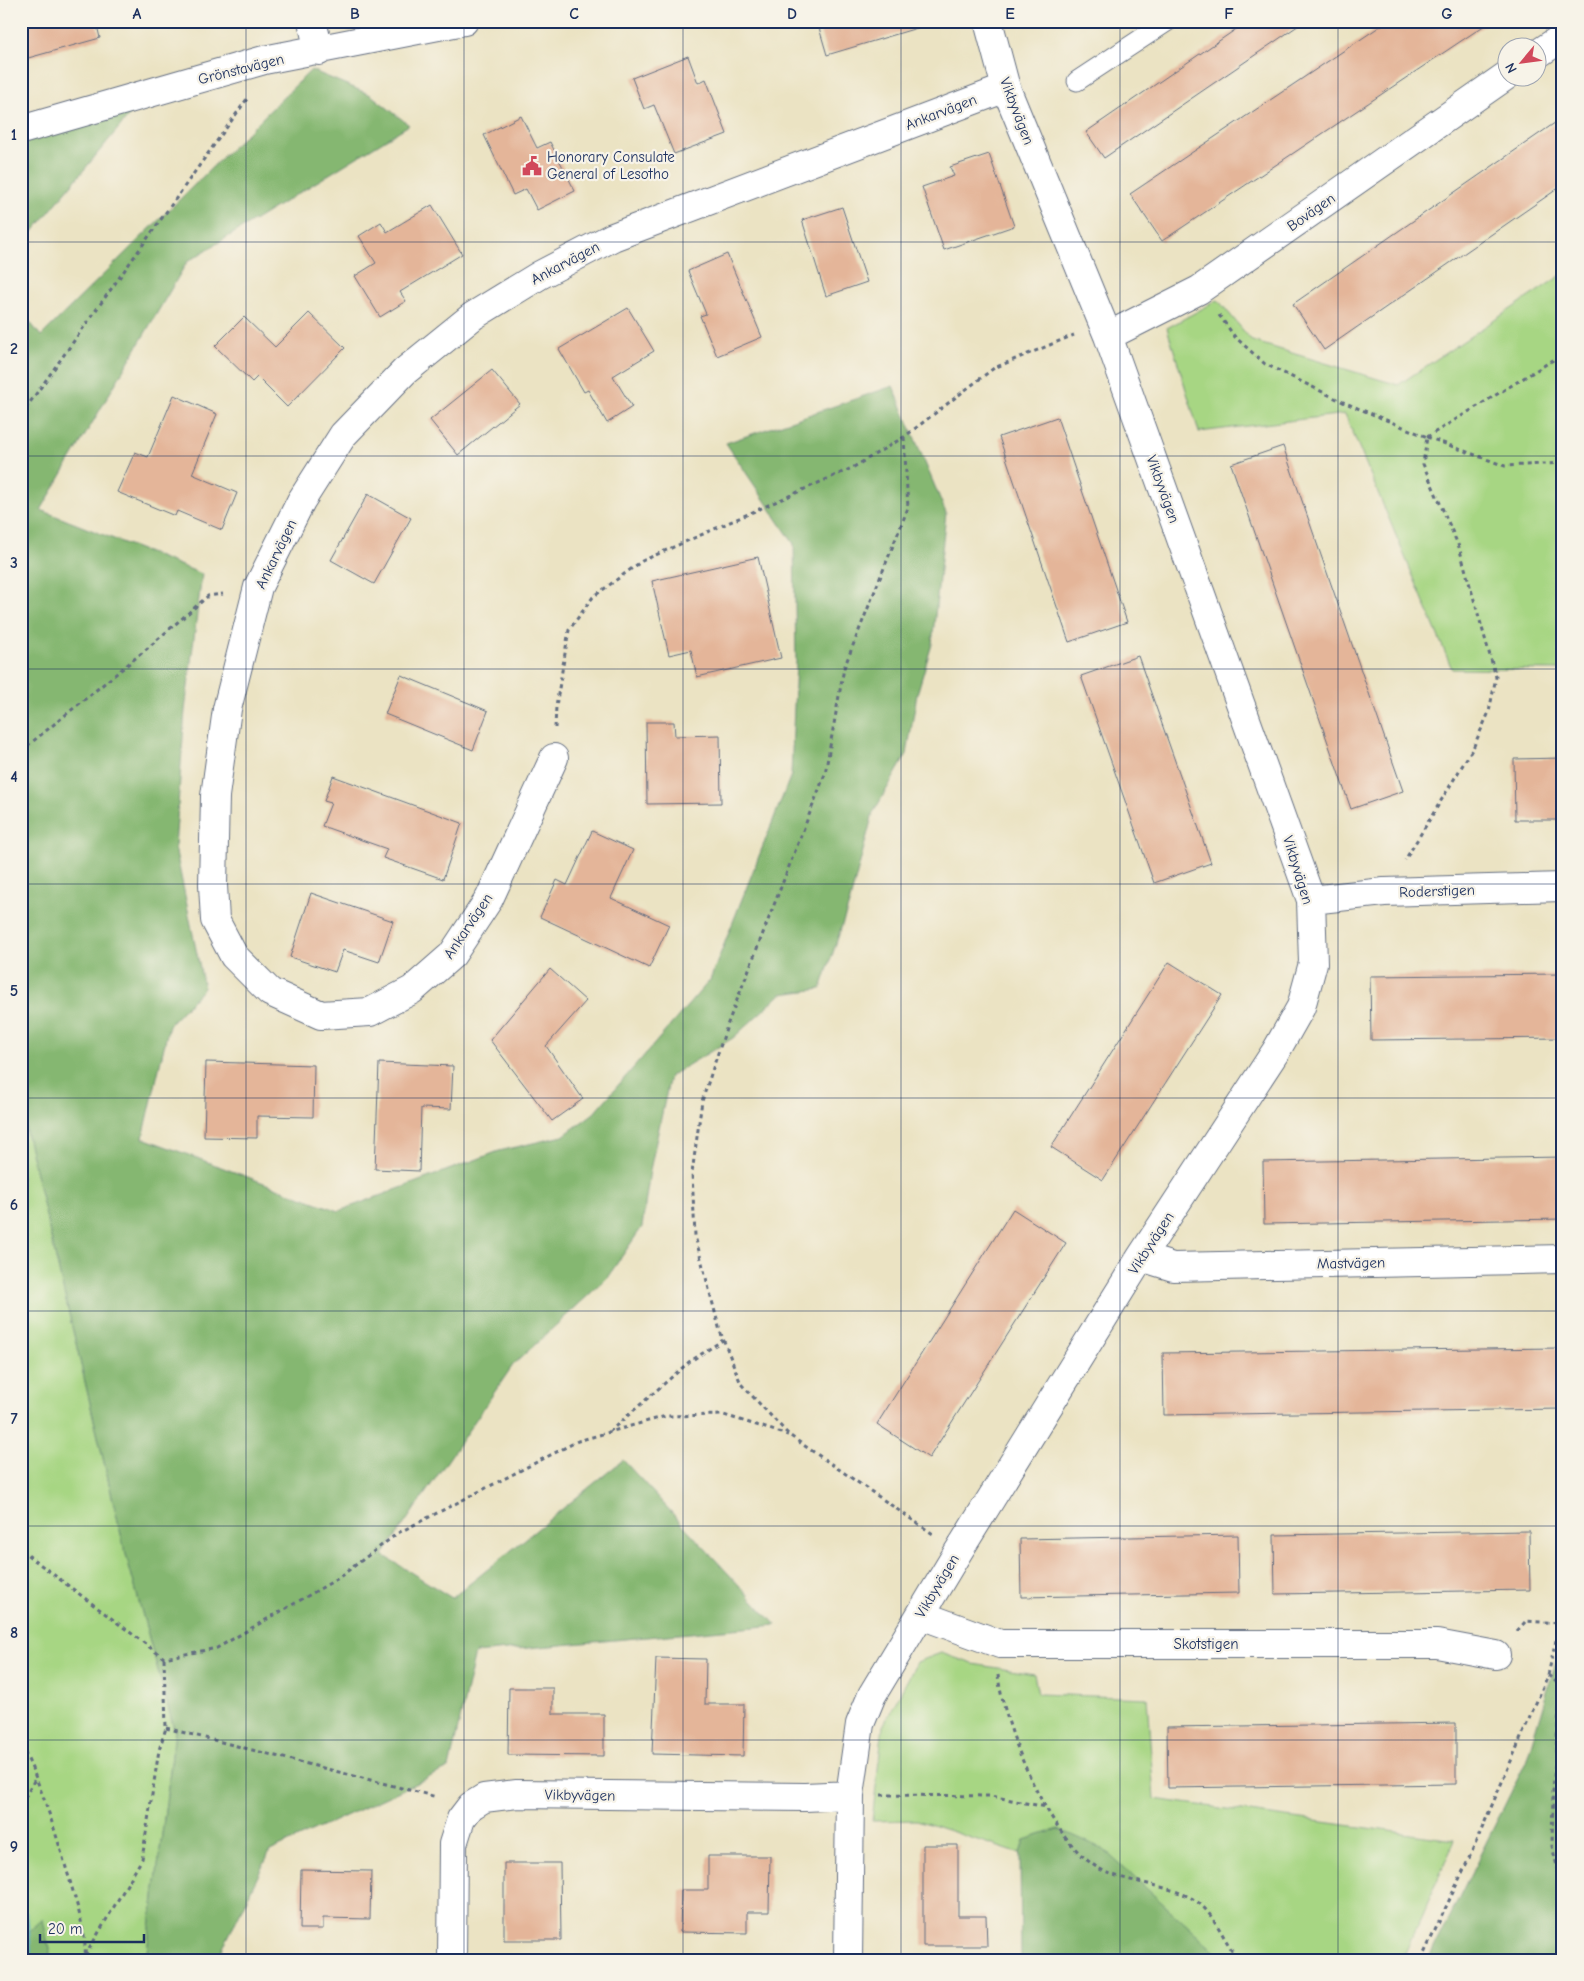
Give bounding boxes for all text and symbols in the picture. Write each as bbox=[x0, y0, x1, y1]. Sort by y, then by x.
text: A bbox=[133, 5, 142, 23]
text: B bbox=[350, 5, 360, 23]
text: C bbox=[569, 5, 579, 23]
text: D bbox=[787, 5, 797, 23]
text: E bbox=[1005, 5, 1015, 23]
text: F bbox=[1224, 5, 1234, 23]
text: G bbox=[1441, 5, 1453, 23]
north arrow bbox=[1496, 38, 1546, 88]
street label: Grönstavägen bbox=[196, 50, 286, 88]
text: N bbox=[1501, 60, 1521, 76]
street label: Vikbyvägen bbox=[996, 75, 1038, 147]
street label: Ankarvägen bbox=[903, 90, 979, 134]
text: 1 bbox=[11, 126, 17, 144]
place label: Honorary Consulate General of Lesotho bbox=[547, 148, 675, 183]
public building icon: Honorary Consulate General of Lesotho bbox=[521, 155, 543, 177]
street label: Bovägen bbox=[1283, 189, 1339, 235]
street label: Ankarvägen bbox=[528, 237, 602, 289]
text: 2 bbox=[10, 340, 18, 358]
street label: Vikbyvägen bbox=[1142, 453, 1184, 525]
street label: Ankarvägen bbox=[251, 516, 301, 592]
text: 3 bbox=[10, 554, 18, 572]
text: 4 bbox=[10, 768, 18, 786]
street label: Vikbyvägen bbox=[1279, 833, 1317, 907]
street label: Roderstigen bbox=[1399, 881, 1475, 901]
street label: Ankarvägen bbox=[440, 890, 496, 962]
text: 5 bbox=[10, 982, 18, 1000]
text: 6 bbox=[10, 1196, 18, 1214]
street label: Vikbyvägen bbox=[1124, 1208, 1178, 1278]
street label: Mastvägen bbox=[1317, 1253, 1385, 1273]
text: 7 bbox=[10, 1410, 18, 1428]
street label: Vikbyvägen bbox=[911, 1551, 963, 1621]
text: 8 bbox=[10, 1624, 18, 1642]
street label: Skotstigen bbox=[1173, 1635, 1239, 1653]
street label: Vikbyvägen bbox=[544, 1785, 616, 1805]
text: 9 bbox=[10, 1838, 18, 1856]
scale bar bbox=[40, 1911, 144, 1943]
text: 20 m bbox=[48, 1920, 82, 1938]

